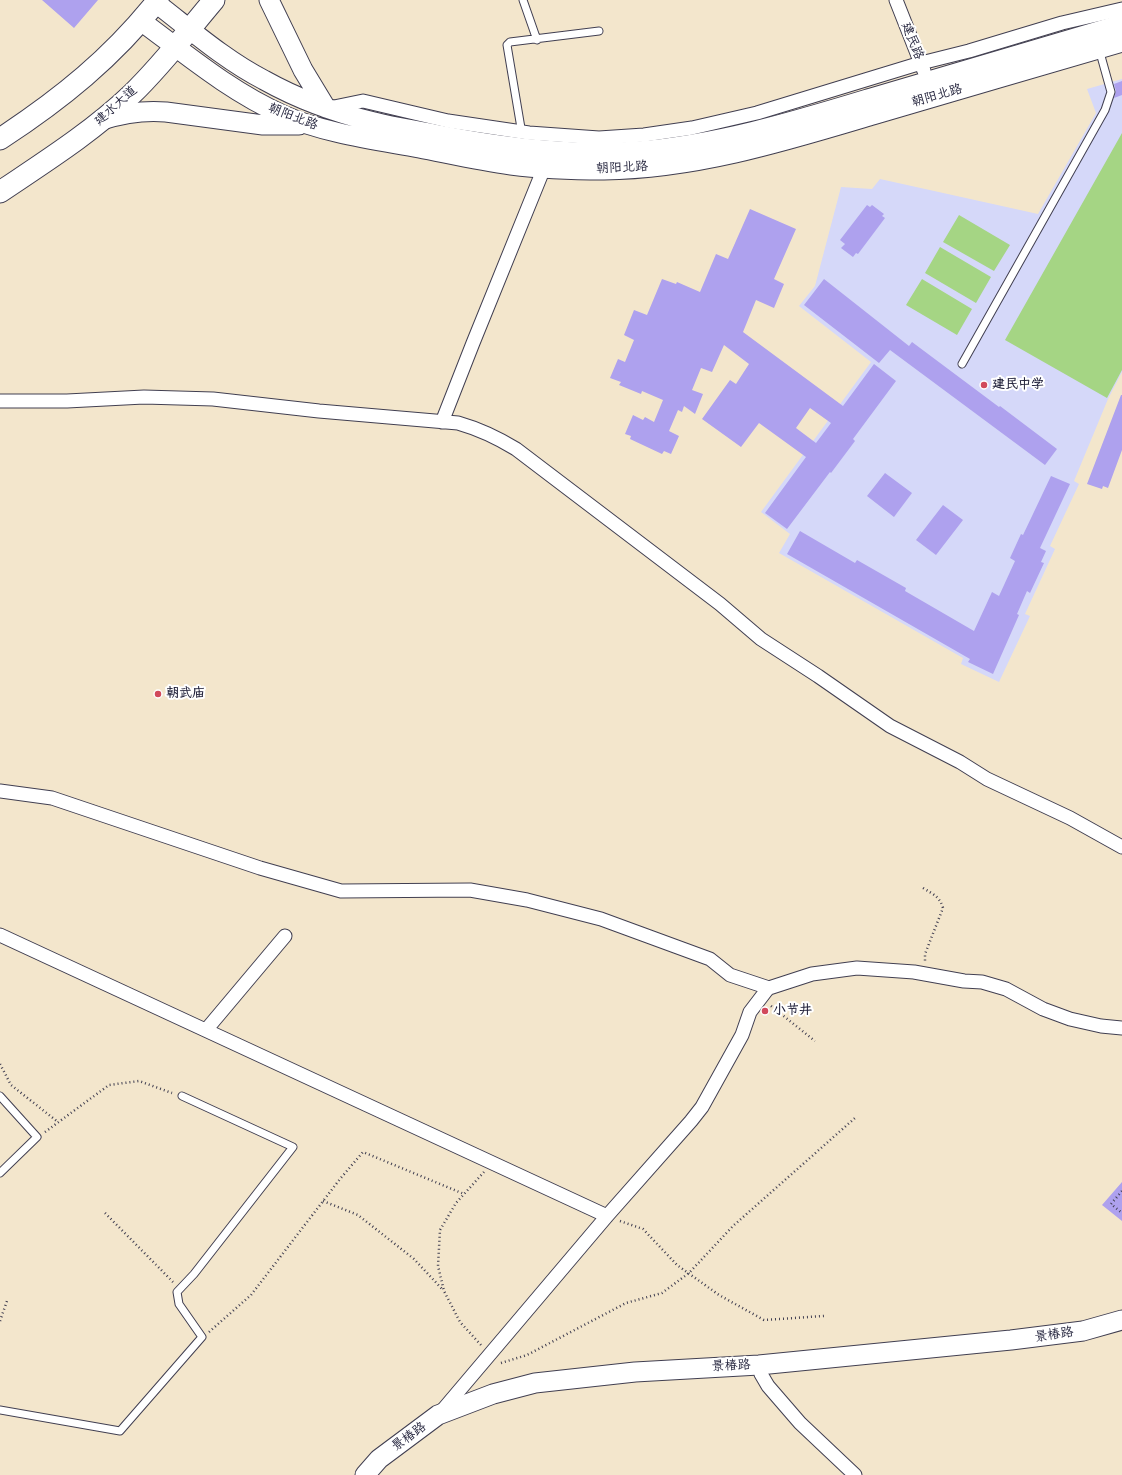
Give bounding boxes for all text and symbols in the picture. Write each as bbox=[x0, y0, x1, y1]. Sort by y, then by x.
street label: 建民路 bbox=[897, 20, 927, 62]
street label: 朝阳北路 bbox=[910, 81, 964, 111]
street label: 建水大道 bbox=[91, 83, 141, 129]
street label: 朝阳北路 bbox=[266, 100, 320, 134]
street label: 朝阳北路 bbox=[596, 159, 648, 177]
place label: 建民中学 bbox=[992, 377, 1044, 393]
marker: 建民中学 bbox=[979, 380, 989, 390]
place label: 朝武庙 bbox=[166, 686, 205, 702]
marker: 朝武庙 bbox=[153, 689, 163, 699]
place label: 小节井 bbox=[773, 1003, 812, 1019]
marker: 小节井 bbox=[760, 1006, 770, 1016]
street label: 景椿路 bbox=[1034, 1325, 1074, 1345]
street label: 景椿路 bbox=[711, 1357, 751, 1375]
street label: 景椿路 bbox=[389, 1419, 429, 1455]

